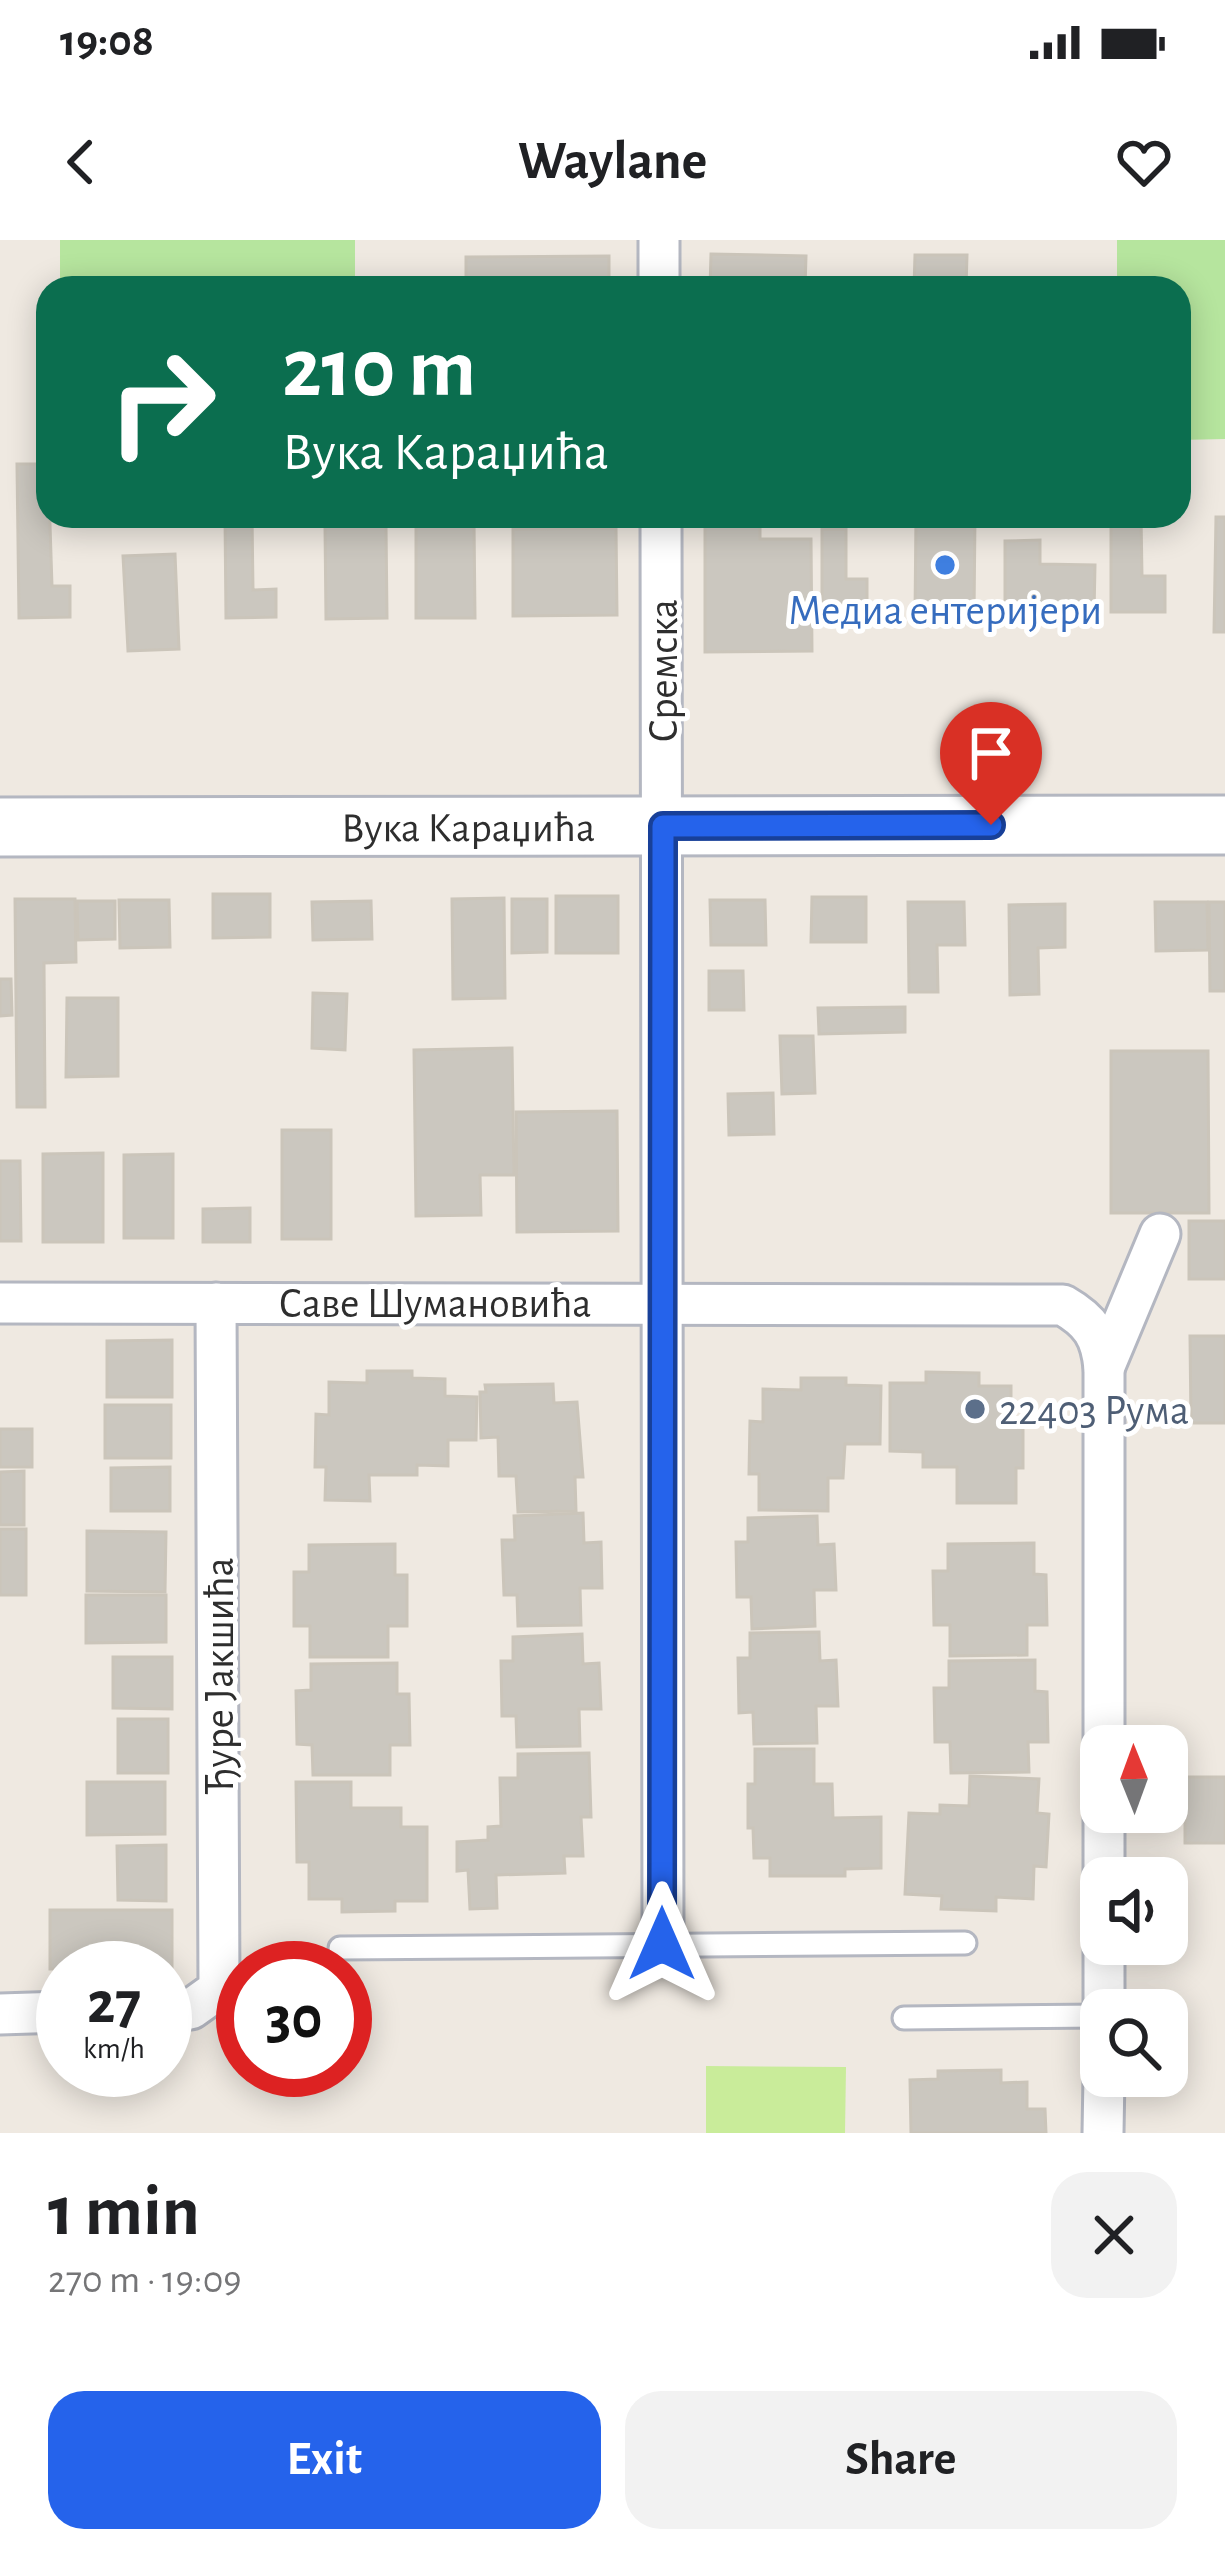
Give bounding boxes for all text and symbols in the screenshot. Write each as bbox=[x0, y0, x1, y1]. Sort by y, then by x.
text: 19:08 bbox=[60, 19, 154, 64]
icon: back bbox=[48, 129, 114, 195]
icon: heart bbox=[1111, 129, 1177, 195]
text: Waylane bbox=[518, 135, 707, 189]
icon: right bbox=[84, 324, 240, 480]
text: 210 m bbox=[282, 328, 476, 412]
text: Вука Караџића bbox=[282, 426, 609, 480]
marker: Медиа ентеријери bbox=[932, 552, 958, 578]
place label: Медиа ентеријери bbox=[788, 590, 1102, 632]
street label: Сремска bbox=[643, 599, 685, 743]
pin bbox=[940, 702, 1042, 825]
icon: arrive bbox=[958, 720, 1024, 786]
street label: Вука Караџића bbox=[341, 807, 595, 849]
street label: Саве Шумановића bbox=[278, 1283, 592, 1325]
place label: 22403 Рума bbox=[999, 1390, 1189, 1432]
marker: 22403 Рума bbox=[962, 1396, 988, 1422]
street label: Ђуре Јакшића bbox=[199, 1557, 242, 1795]
north arrow bbox=[1080, 1725, 1188, 1833]
map controls bbox=[1080, 1725, 1188, 2097]
button: sound bbox=[1080, 1857, 1188, 1965]
position arrow bbox=[599, 1881, 725, 2007]
speed limit sign: 30 bbox=[216, 1941, 372, 2097]
text: 27 bbox=[87, 1974, 141, 2034]
button: search bbox=[1080, 1989, 1188, 2097]
text: km/h bbox=[83, 2034, 145, 2064]
button: close bbox=[1051, 2172, 1177, 2298]
text: 1 min bbox=[48, 2176, 200, 2248]
text: 270 m · 19:09 bbox=[48, 2261, 242, 2300]
button: Exit bbox=[48, 2391, 601, 2529]
button: Share bbox=[625, 2391, 1177, 2529]

